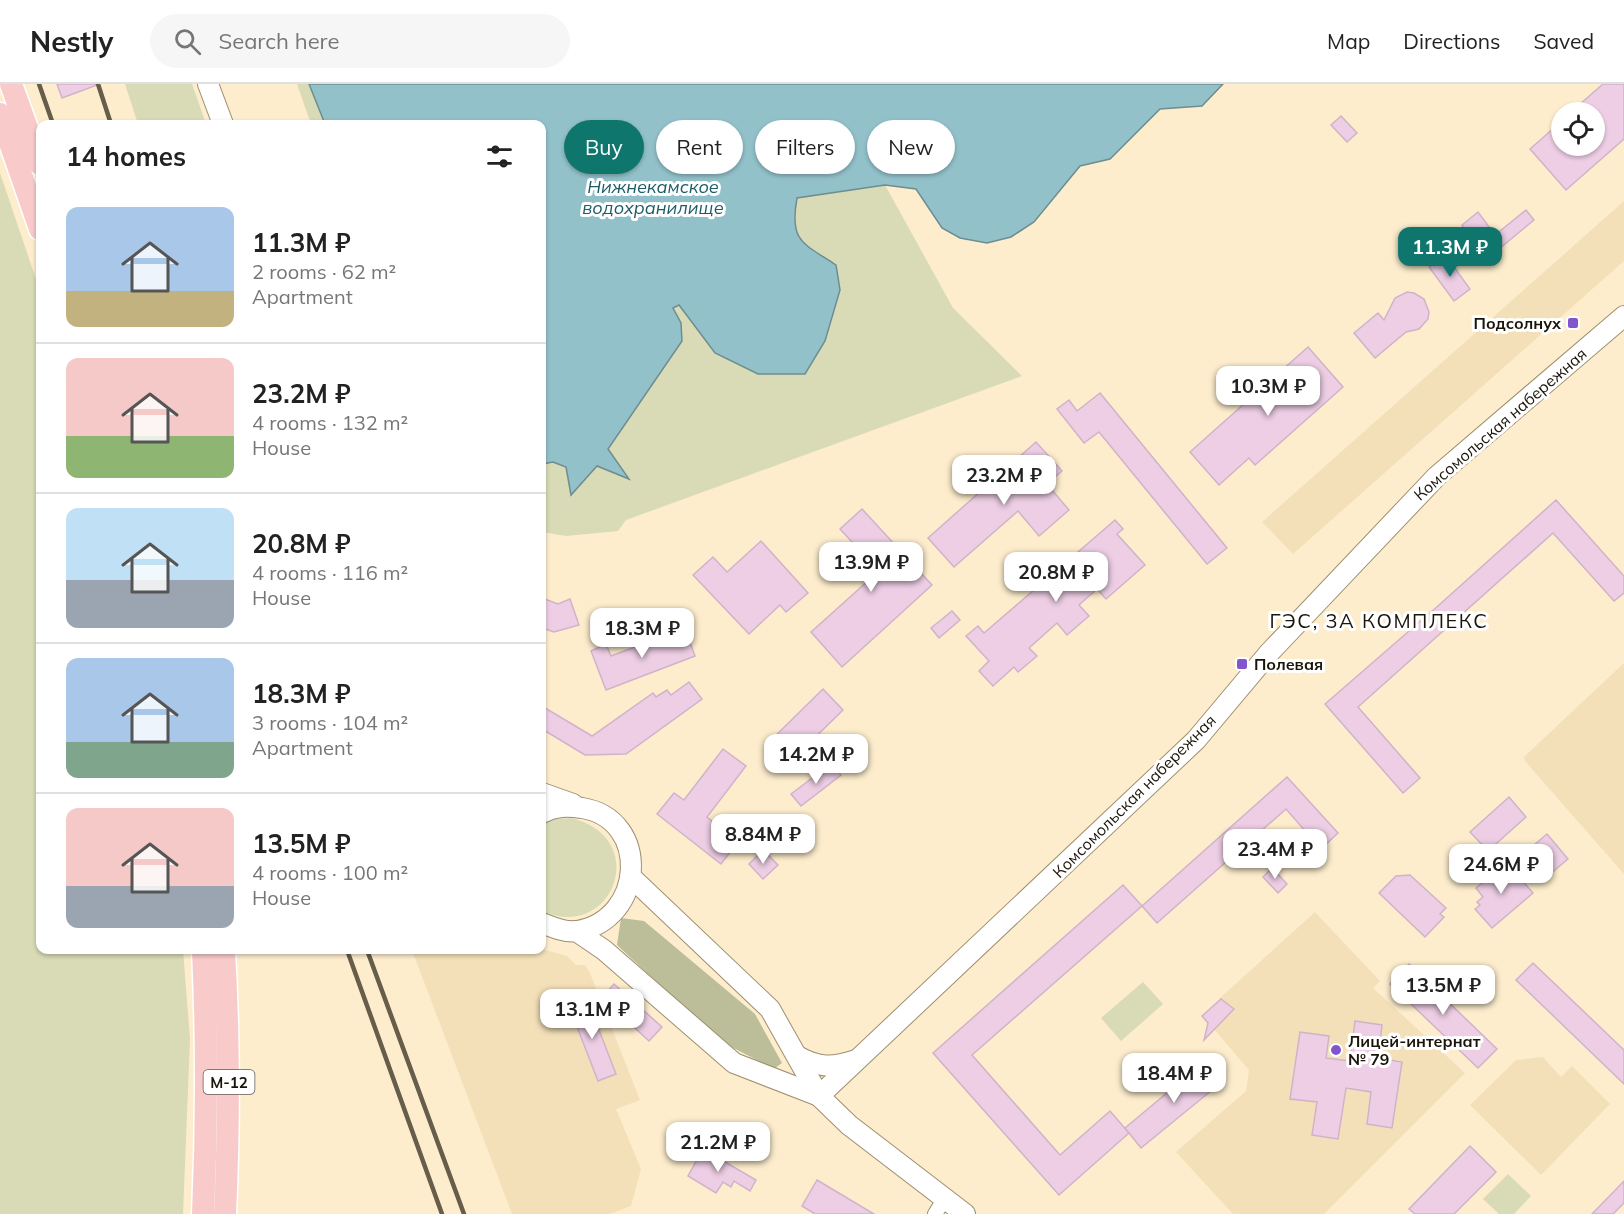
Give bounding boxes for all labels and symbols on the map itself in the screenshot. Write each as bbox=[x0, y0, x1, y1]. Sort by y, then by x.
water label: Нижнекамское водохранилище bbox=[582, 175, 724, 219]
pin: 11.3M ₽ bbox=[1395, 227, 1505, 278]
place label: Подсолнух bbox=[1474, 313, 1562, 333]
marker: Подсолнух bbox=[1566, 316, 1580, 330]
street label: Комсомольская набережная bbox=[1409, 343, 1591, 505]
pin: 10.3M ₽ bbox=[1213, 366, 1323, 417]
pin: 23.2M ₽ bbox=[949, 455, 1059, 506]
pin: 13.9M ₽ bbox=[816, 542, 926, 593]
pin: 20.8M ₽ bbox=[1001, 552, 1111, 603]
pin: 18.3M ₽ bbox=[587, 608, 697, 659]
district label: ГЭС, 3А КОМПЛЕКС bbox=[1269, 608, 1489, 633]
place label: Полевая bbox=[1254, 654, 1323, 674]
marker: Полевая bbox=[1235, 657, 1249, 671]
street label: Комсомольская набережная bbox=[1048, 710, 1220, 882]
pin: 14.2M ₽ bbox=[761, 734, 871, 785]
pin: 8.84M ₽ bbox=[708, 814, 818, 865]
pin: 23.4M ₽ bbox=[1220, 829, 1330, 880]
pin: 24.6M ₽ bbox=[1446, 844, 1556, 895]
pin: 13.5M ₽ bbox=[1388, 965, 1498, 1016]
pin: 13.1M ₽ bbox=[537, 989, 647, 1040]
place label: Лицей-интернат № 79 bbox=[1348, 1031, 1481, 1069]
marker: Лицей-интернат № 79 bbox=[1329, 1043, 1343, 1057]
pin: 18.4M ₽ bbox=[1119, 1053, 1229, 1104]
road number: М-12 bbox=[204, 1070, 254, 1094]
pin: 21.2M ₽ bbox=[663, 1122, 773, 1173]

